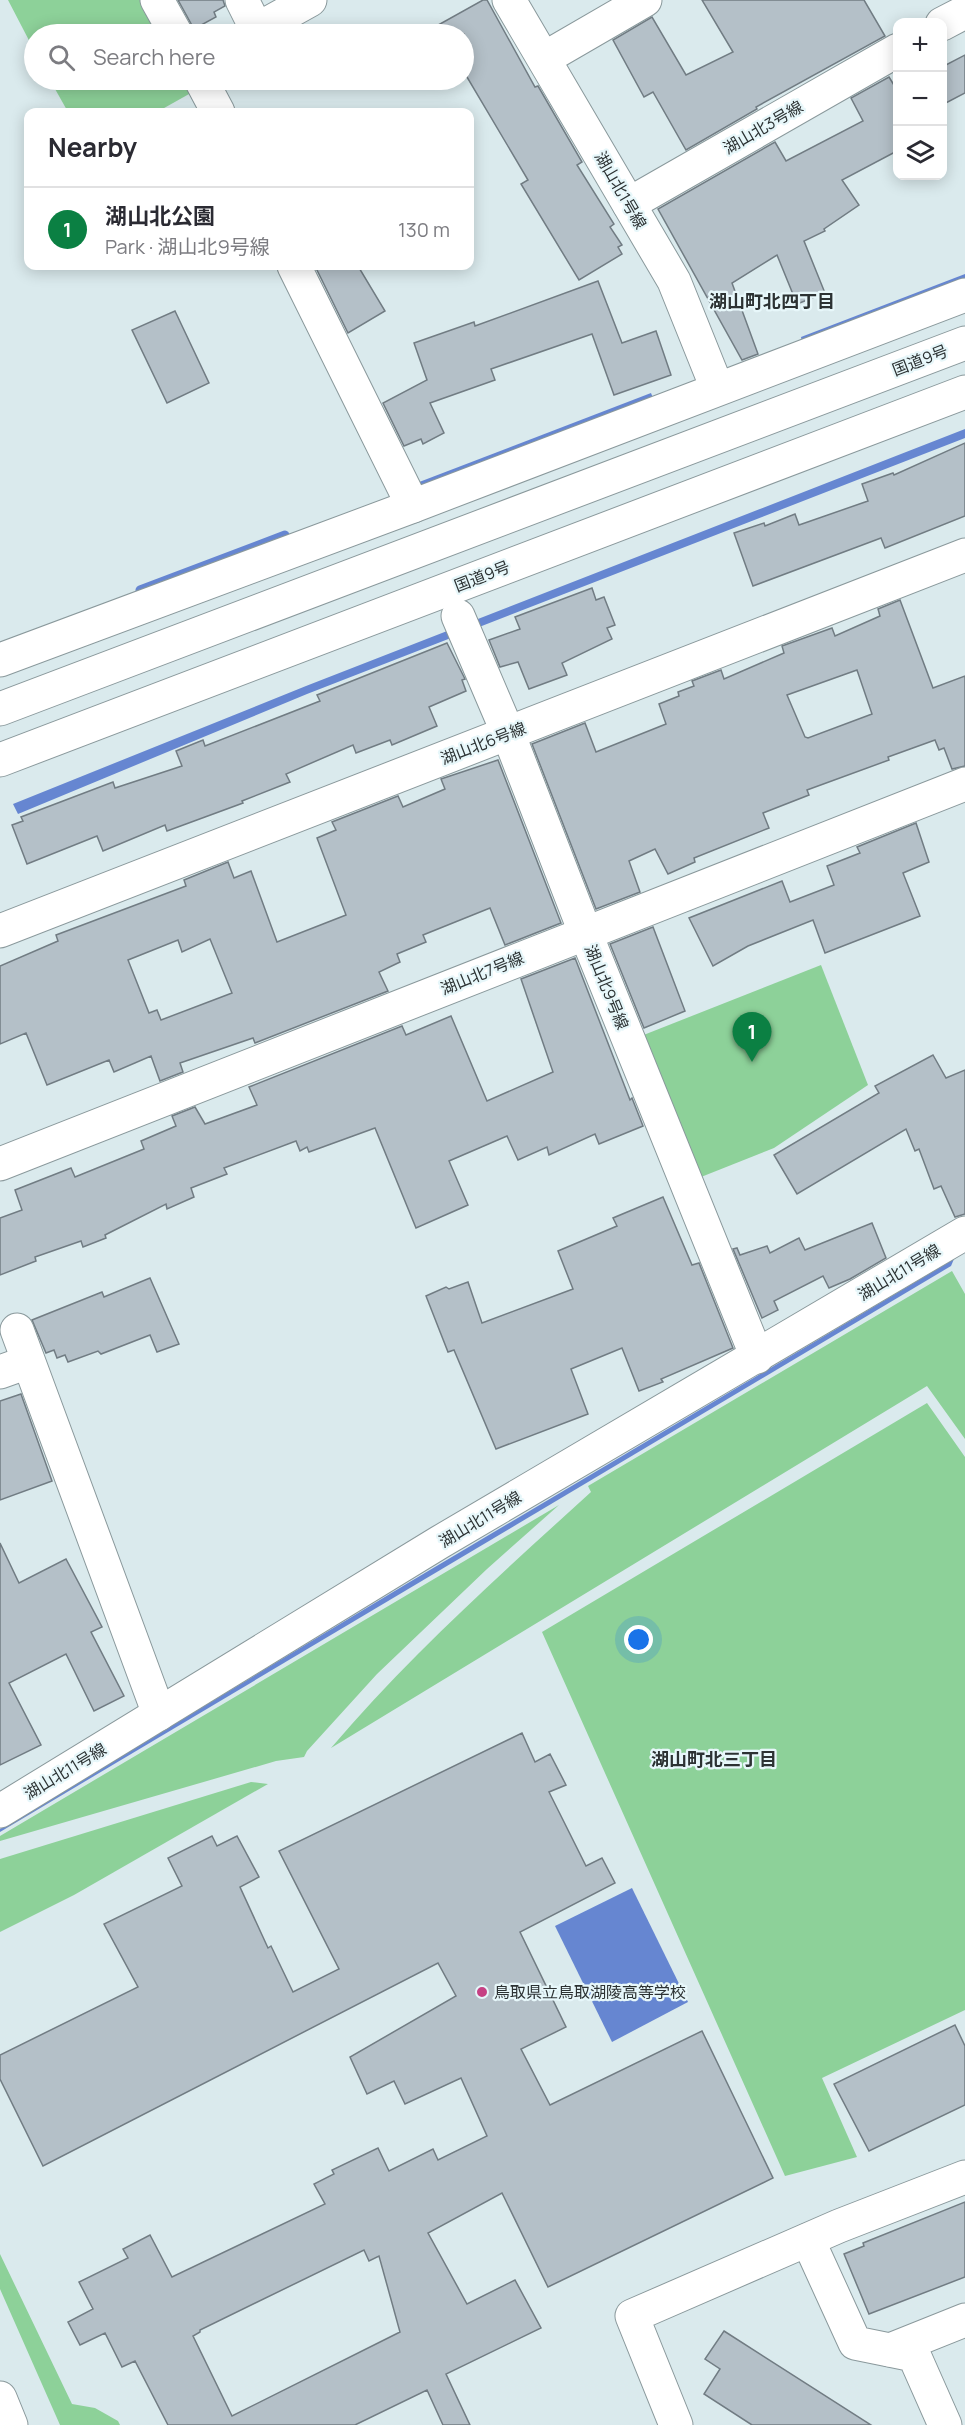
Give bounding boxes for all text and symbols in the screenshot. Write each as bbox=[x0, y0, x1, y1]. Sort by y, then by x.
map controls bbox=[893, 18, 947, 180]
button: + bbox=[893, 18, 947, 72]
search box bbox=[24, 24, 474, 90]
icon: search bbox=[45, 41, 78, 74]
text: Search here bbox=[93, 42, 215, 72]
button: − bbox=[893, 72, 947, 126]
street label: 湖山北3号線 bbox=[719, 95, 807, 159]
button: layers bbox=[893, 126, 947, 180]
text: Nearby bbox=[48, 129, 137, 165]
street label: 湖山北1号線 bbox=[590, 147, 652, 233]
text: 湖山北公園 bbox=[105, 201, 215, 231]
text: 1 bbox=[63, 216, 72, 243]
text: 130 m bbox=[398, 216, 450, 243]
text: Park · 湖山北9号線 bbox=[105, 233, 270, 260]
district label: 湖山町北四丁目 bbox=[709, 289, 835, 313]
street label: 国道9号 bbox=[889, 339, 951, 381]
street label: 国道9号 bbox=[451, 555, 513, 597]
street label: 湖山北6号線 bbox=[437, 717, 529, 769]
street label: 湖山北9号線 bbox=[580, 941, 634, 1033]
street label: 湖山北7号線 bbox=[437, 946, 527, 1000]
pin: 1 bbox=[732, 1012, 771, 1062]
street label: 湖山北11号線 bbox=[854, 1239, 944, 1305]
street label: 湖山北11号線 bbox=[435, 1486, 525, 1552]
your location bbox=[624, 1625, 653, 1654]
street label: 湖山北11号線 bbox=[20, 1738, 110, 1804]
district label: 湖山町北三丁目 bbox=[651, 1747, 777, 1771]
place label: 鳥取県立鳥取湖陵高等学校 bbox=[494, 1981, 686, 2003]
marker: 鳥取県立鳥取湖陵高等学校 bbox=[475, 1985, 489, 1999]

